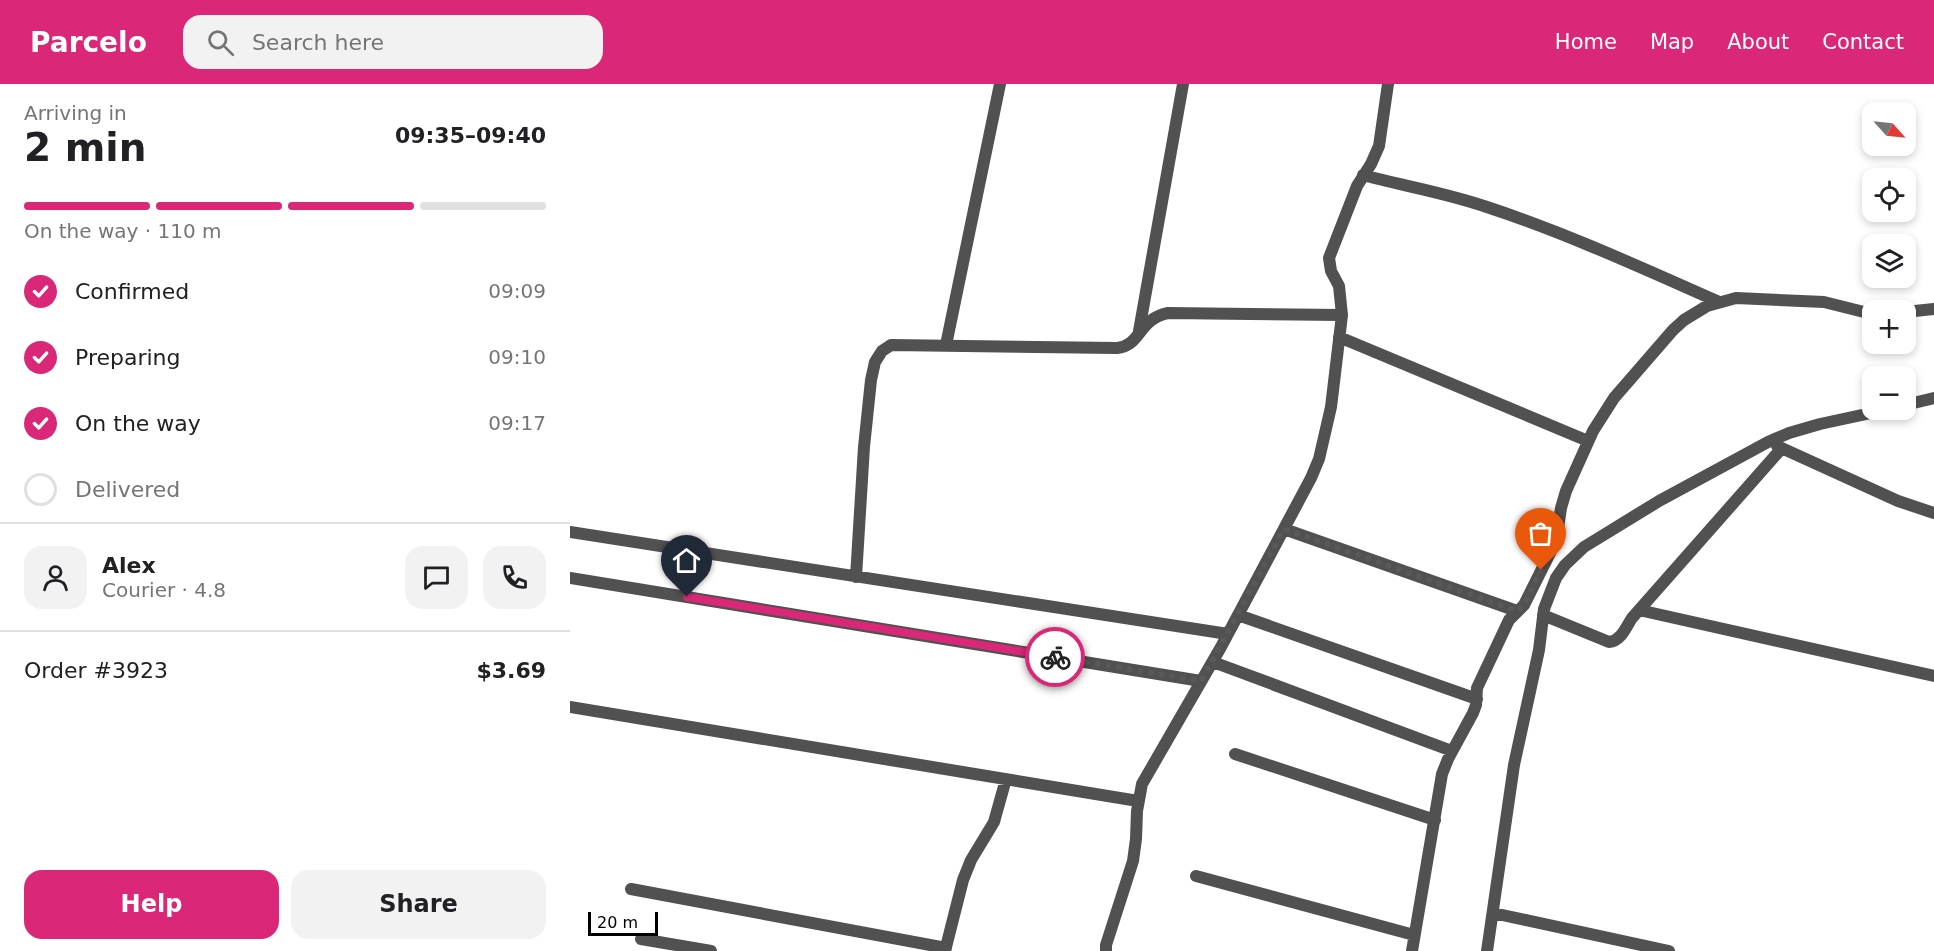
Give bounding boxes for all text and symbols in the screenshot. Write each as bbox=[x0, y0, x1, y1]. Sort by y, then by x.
search box bbox=[183, 15, 603, 69]
text: Parcelo bbox=[30, 26, 147, 59]
icon: search bbox=[204, 26, 237, 59]
text: Search here bbox=[252, 30, 384, 55]
text: Home bbox=[1555, 30, 1617, 54]
text: Map bbox=[1650, 30, 1694, 54]
text: About bbox=[1727, 30, 1789, 54]
text: Contact bbox=[1822, 30, 1904, 54]
text: Arriving in bbox=[24, 101, 127, 125]
north arrow bbox=[1862, 102, 1916, 156]
map controls bbox=[1862, 102, 1916, 420]
text: 09:35–09:40 bbox=[395, 123, 546, 148]
text: 2 min bbox=[24, 125, 146, 170]
button: locate bbox=[1862, 168, 1916, 222]
text: On the way · 110 m bbox=[24, 219, 222, 243]
button: layers bbox=[1862, 234, 1916, 288]
icon: check bbox=[24, 275, 57, 308]
text: Confirmed bbox=[75, 279, 189, 304]
text: 09:09 bbox=[488, 279, 546, 303]
button: + bbox=[1862, 300, 1916, 354]
icon: check bbox=[24, 341, 57, 374]
text: Preparing bbox=[75, 345, 181, 370]
text: 09:10 bbox=[488, 345, 546, 369]
button: − bbox=[1862, 366, 1916, 420]
icon: check bbox=[24, 407, 57, 440]
text: On the way bbox=[75, 411, 201, 436]
text: 09:17 bbox=[488, 411, 546, 435]
text: Delivered bbox=[75, 477, 180, 502]
pin bbox=[1515, 508, 1566, 570]
icon: bag bbox=[1524, 517, 1557, 550]
pin bbox=[661, 535, 712, 597]
icon: home bbox=[670, 544, 703, 577]
button: person bbox=[24, 546, 87, 609]
button: chat bbox=[405, 546, 468, 609]
button: phone bbox=[483, 546, 546, 609]
text: Alex bbox=[102, 553, 156, 578]
text: Courier · 4.8 bbox=[102, 578, 226, 602]
courier bbox=[1025, 627, 1085, 687]
icon: bike bbox=[1039, 641, 1072, 674]
text: Order #3923 bbox=[24, 658, 168, 683]
text: $3.69 bbox=[476, 658, 546, 683]
button: Help bbox=[24, 870, 279, 939]
button: Share bbox=[291, 870, 546, 939]
scale bar bbox=[588, 909, 658, 936]
text: 20 m bbox=[597, 913, 638, 932]

